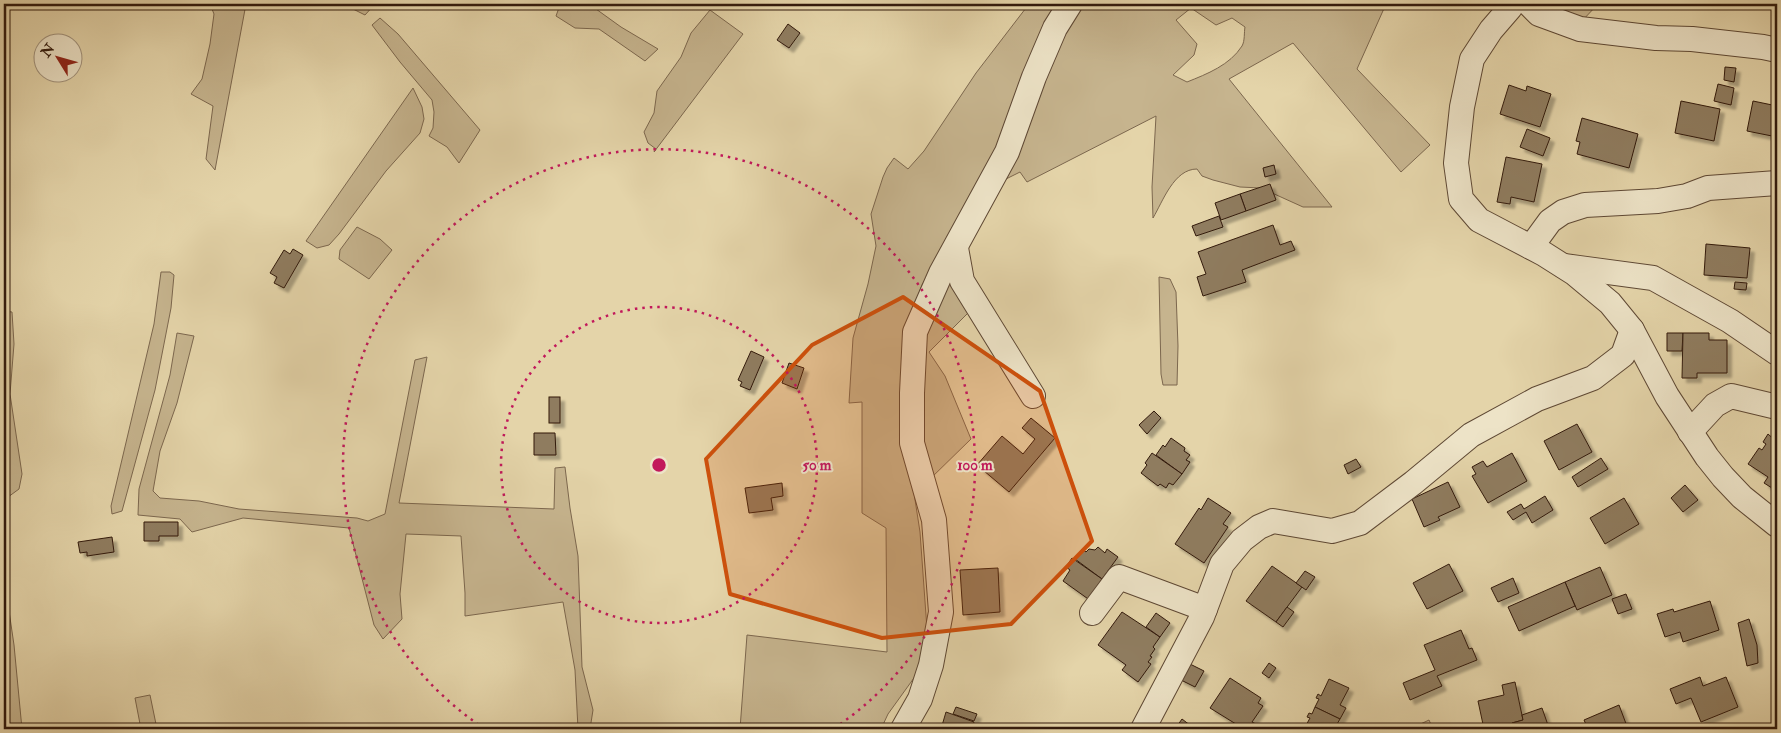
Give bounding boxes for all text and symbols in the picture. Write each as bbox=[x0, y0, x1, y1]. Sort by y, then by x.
north arrow bbox=[32, 32, 82, 82]
text: N bbox=[37, 40, 59, 61]
centre of rings bbox=[650, 456, 668, 474]
text: 50 m bbox=[803, 456, 832, 475]
text: 100 m bbox=[957, 456, 993, 475]

